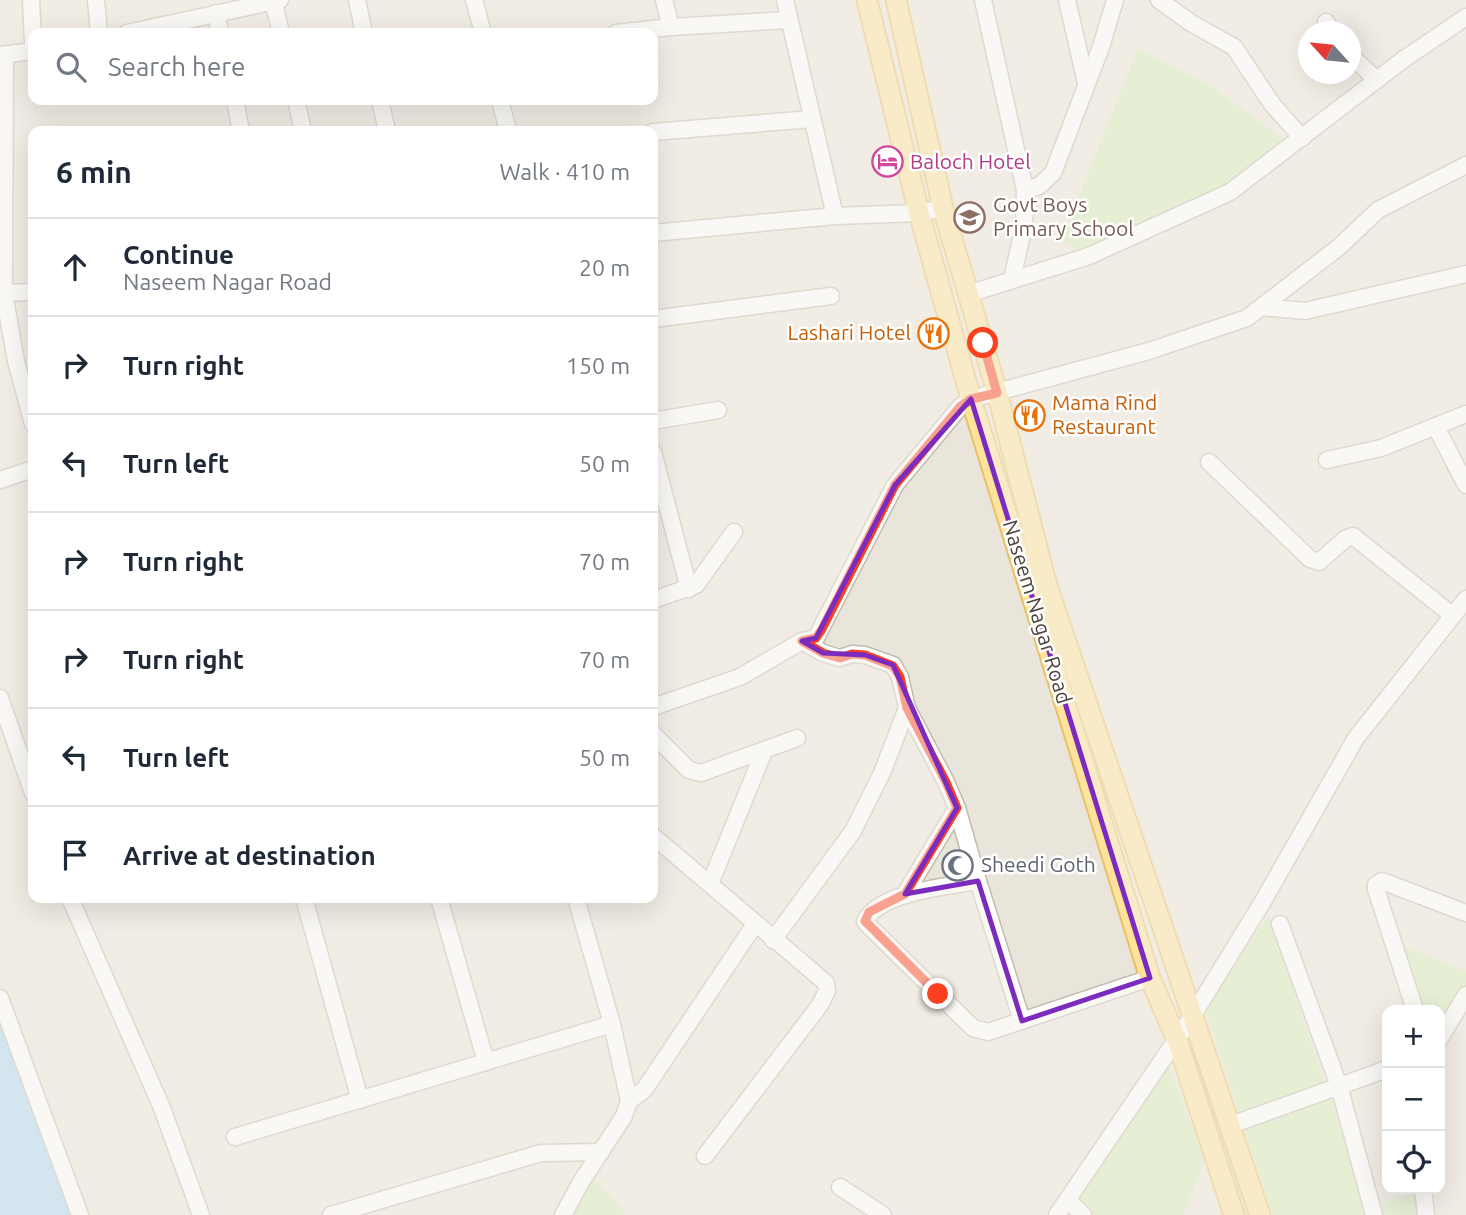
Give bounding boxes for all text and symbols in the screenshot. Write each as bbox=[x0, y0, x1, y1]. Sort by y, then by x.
north arrow bbox=[1298, 21, 1361, 84]
search box bbox=[28, 28, 658, 105]
icon: search bbox=[52, 48, 90, 86]
text: Search here bbox=[108, 52, 245, 81]
hotel icon: Baloch Hotel bbox=[870, 145, 904, 179]
place label: Baloch Hotel bbox=[910, 149, 1031, 173]
text: 6 min bbox=[56, 155, 132, 189]
text: Walk · 410 m bbox=[499, 159, 630, 184]
place label: Govt Boys Primary School bbox=[993, 192, 1134, 240]
school or university icon: Govt Boys Primary School bbox=[953, 200, 987, 234]
text: Continue bbox=[123, 240, 234, 269]
icon: ahead bbox=[56, 248, 94, 286]
text: 20 m bbox=[579, 255, 630, 280]
text: Naseem Nagar Road bbox=[123, 269, 332, 294]
restaurant icon: Lashari Hotel bbox=[917, 316, 951, 350]
place label: Lashari Hotel bbox=[787, 320, 911, 344]
route start bbox=[967, 327, 998, 358]
icon: right bbox=[56, 346, 94, 384]
text: Turn right bbox=[123, 351, 244, 380]
text: 150 m bbox=[566, 353, 630, 378]
place label: Mama Rind Restaurant bbox=[1052, 390, 1157, 438]
restaurant icon: Mama Rind Restaurant bbox=[1012, 398, 1046, 432]
icon: left bbox=[56, 444, 94, 482]
text: Turn left bbox=[123, 449, 229, 478]
text: 50 m bbox=[579, 451, 630, 476]
street label: Naseem Nagar Road bbox=[999, 517, 1077, 706]
icon: right bbox=[56, 542, 94, 580]
text: Turn right bbox=[123, 547, 244, 576]
text: 70 m bbox=[579, 549, 630, 574]
icon: right bbox=[56, 640, 94, 678]
text: Turn right bbox=[123, 645, 244, 674]
text: 70 m bbox=[579, 647, 630, 672]
icon: left bbox=[56, 738, 94, 776]
text: Turn left bbox=[123, 743, 229, 772]
text: 50 m bbox=[579, 745, 630, 770]
icon: arrive bbox=[56, 836, 94, 874]
text: Arrive at destination bbox=[123, 841, 376, 870]
mosque icon: Sheedi Goth bbox=[941, 848, 975, 882]
place label: Sheedi Goth bbox=[981, 852, 1096, 876]
route end bbox=[922, 978, 953, 1009]
map controls bbox=[1382, 1005, 1445, 1194]
button: + bbox=[1382, 1005, 1445, 1068]
button: − bbox=[1382, 1068, 1445, 1131]
button: locate bbox=[1382, 1131, 1445, 1194]

